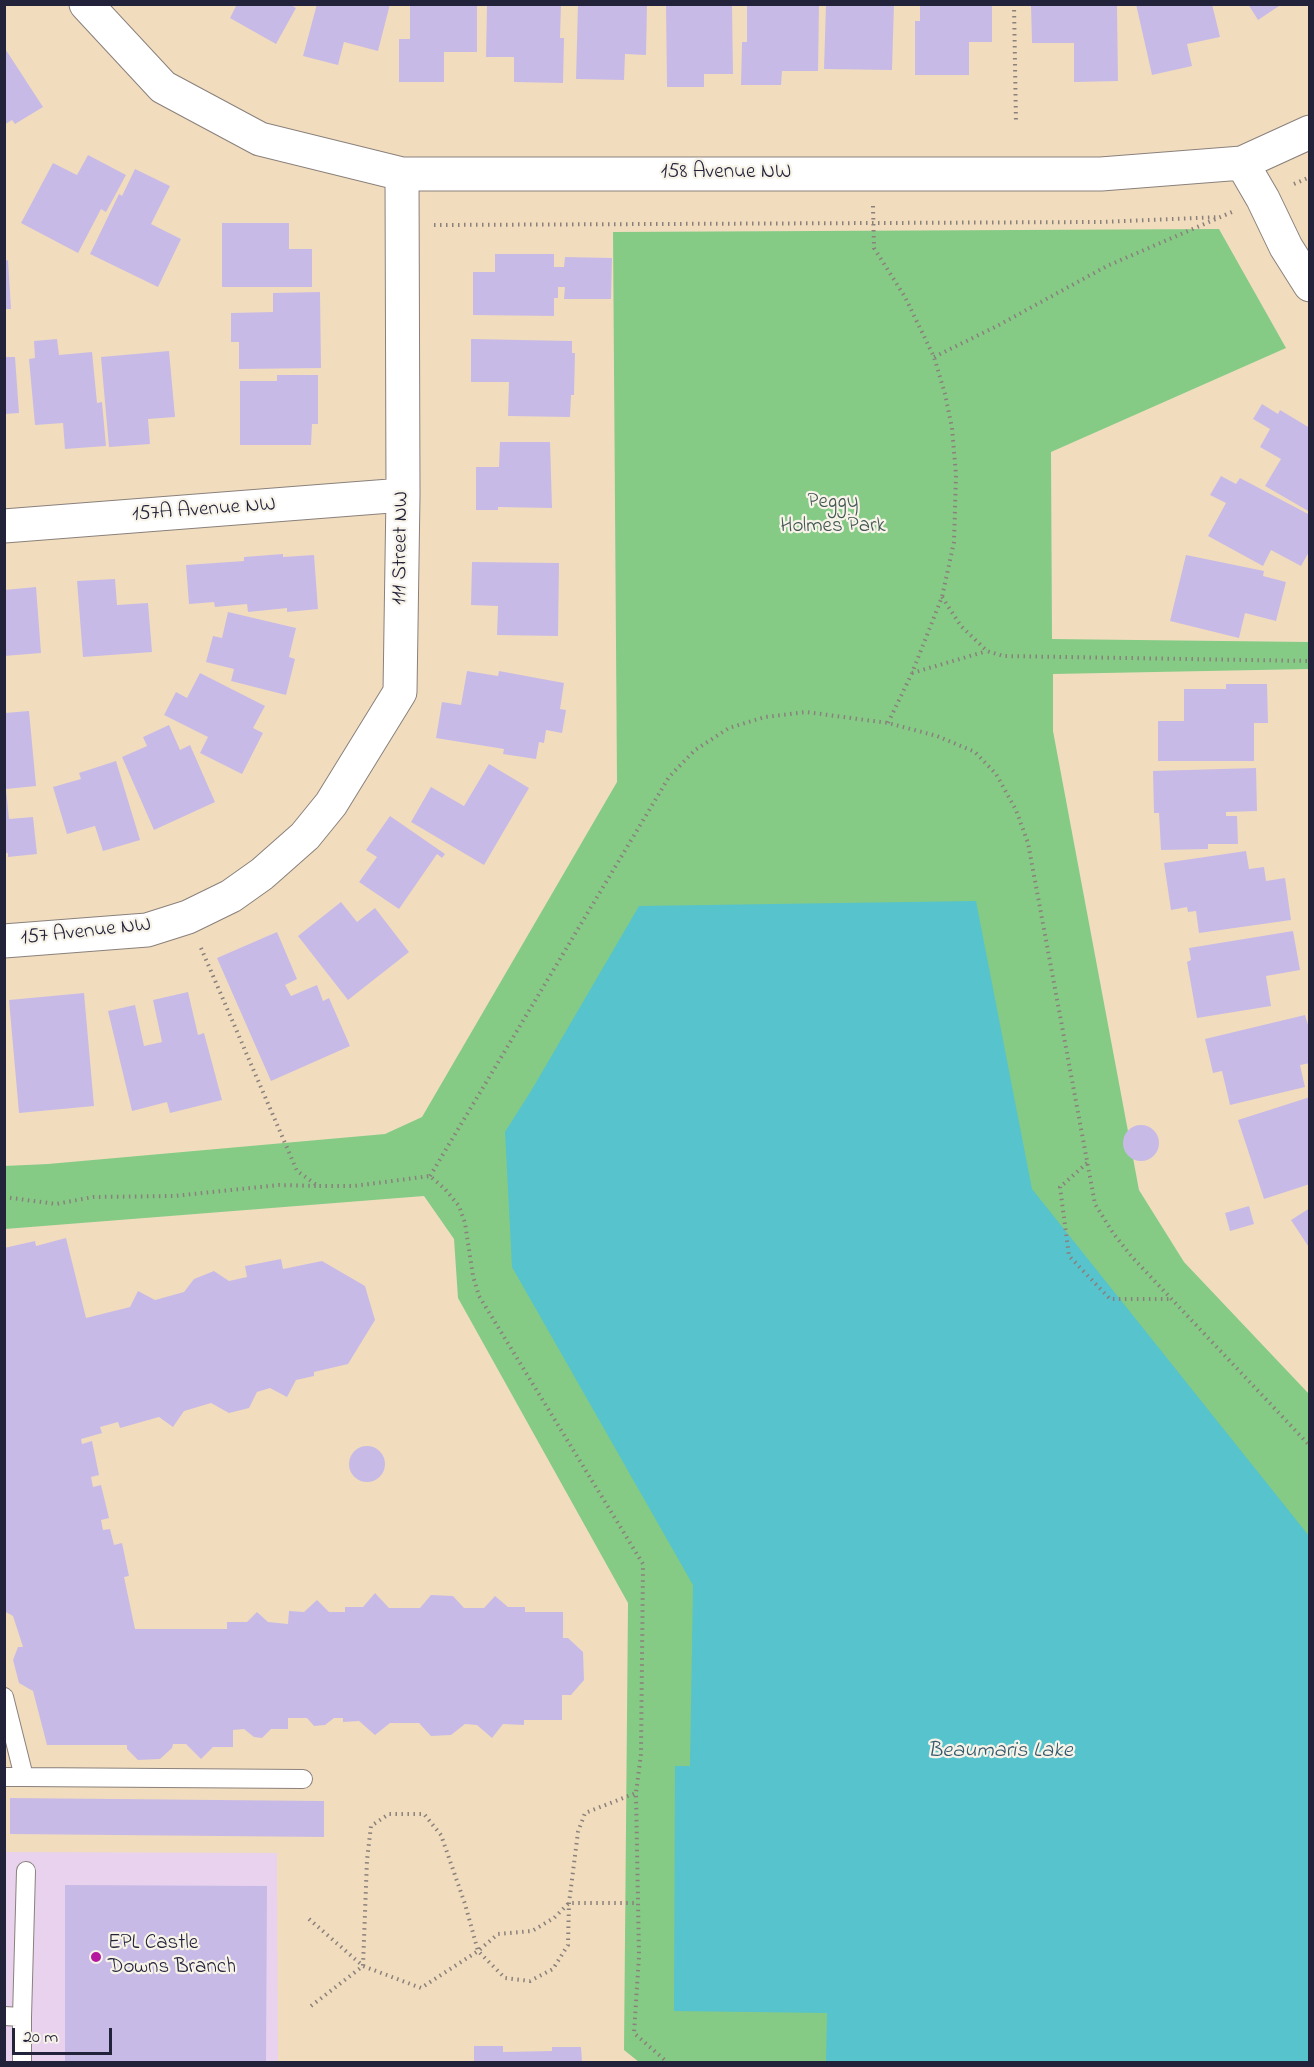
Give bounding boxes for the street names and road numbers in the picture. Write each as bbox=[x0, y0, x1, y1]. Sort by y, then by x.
street label: 158 Avenue NW bbox=[661, 161, 791, 187]
street label: 111 Street NW bbox=[388, 491, 416, 605]
street label: 157A Avenue NW bbox=[131, 493, 277, 529]
street label: 157 Avenue NW bbox=[20, 914, 152, 952]

